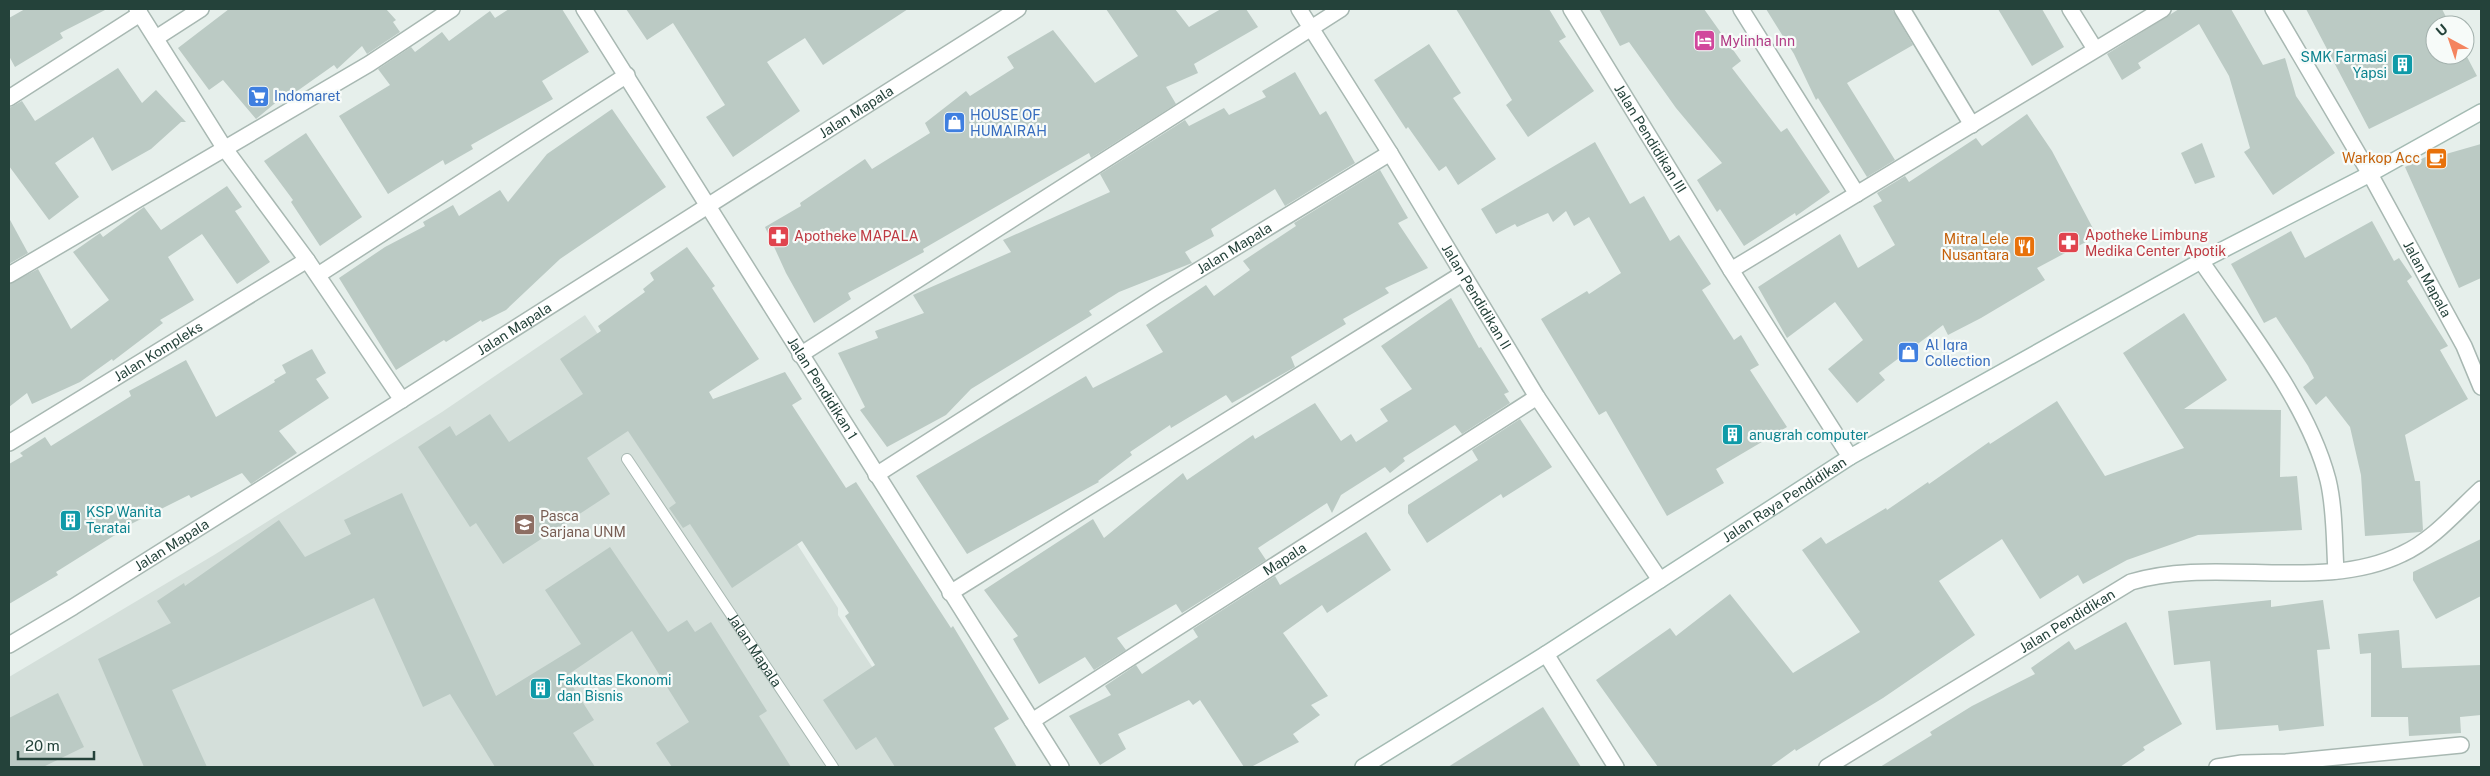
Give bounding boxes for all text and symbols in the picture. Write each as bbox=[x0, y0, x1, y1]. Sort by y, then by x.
north arrow bbox=[2425, 15, 2475, 65]
text: U bbox=[2433, 21, 2451, 39]
hotel icon: Mylinha Inn bbox=[1692, 29, 1716, 53]
place label: Mylinha Inn bbox=[1720, 33, 1795, 49]
place label: SMK Farmasi Yapsi bbox=[2301, 49, 2387, 81]
building icon: SMK Farmasi Yapsi bbox=[2391, 53, 2415, 77]
street label: Jalan Pendidikan III bbox=[1611, 81, 1690, 196]
street label: Jalan Mapala bbox=[816, 82, 896, 141]
supermarket icon: Indomaret bbox=[246, 84, 270, 108]
place label: Indomaret bbox=[274, 88, 341, 104]
place label: HOUSE OF HUMAIRAH bbox=[970, 107, 1047, 139]
shop icon: HOUSE OF HUMAIRAH bbox=[942, 111, 966, 135]
cafe icon: Warkop Acc bbox=[2424, 146, 2448, 170]
place label: Warkop Acc bbox=[2342, 150, 2420, 166]
street label: Jalan Mapala bbox=[1194, 219, 1275, 277]
pharmacy icon: Apotheke MAPALA bbox=[766, 224, 790, 248]
place label: Apotheke Limbung Medika Center Apotik bbox=[2085, 227, 2226, 259]
place label: Apotheke MAPALA bbox=[794, 228, 919, 244]
place label: Mitra Lele Nusantara bbox=[1942, 231, 2009, 263]
pharmacy icon: Apotheke Limbung Medika Center Apotik bbox=[2057, 231, 2081, 255]
restaurant icon: Mitra Lele Nusantara bbox=[2013, 235, 2037, 259]
street label: Jalan Mapala bbox=[2400, 238, 2455, 320]
street label: Jalan Pendidikan II bbox=[1439, 241, 1514, 352]
street label: Jalan Mapala bbox=[474, 299, 554, 358]
street label: Jalan Kompleks bbox=[111, 318, 205, 385]
street label: Jalan Pendidikan 1 bbox=[784, 334, 861, 442]
place label: Al Iqra Collection bbox=[1925, 337, 1991, 369]
shop icon: Al Iqra Collection bbox=[1897, 341, 1921, 365]
building icon: anugrah computer bbox=[1721, 423, 1745, 447]
place label: anugrah computer bbox=[1749, 427, 1869, 443]
street label: Jalan Raya Pendidikan bbox=[1719, 454, 1849, 546]
place label: KSP Wanita Teratai bbox=[86, 504, 162, 536]
building icon: KSP Wanita Teratai bbox=[58, 508, 82, 532]
place label: Pasca Sarjana UNM bbox=[540, 508, 626, 540]
school or university icon: Pasca Sarjana UNM bbox=[512, 512, 536, 536]
street label: Jalan Mapala bbox=[132, 516, 212, 574]
street label: Mapala bbox=[1260, 539, 1309, 579]
street label: Jalan Pendidikan bbox=[2016, 586, 2118, 656]
street label: Jalan Mapala bbox=[725, 611, 785, 690]
place label: Fakultas Ekonomi dan Bisnis bbox=[557, 672, 672, 704]
building icon: Fakultas Ekonomi dan Bisnis bbox=[529, 676, 553, 700]
scale bar bbox=[18, 728, 94, 760]
text: 20 m bbox=[25, 737, 60, 754]

